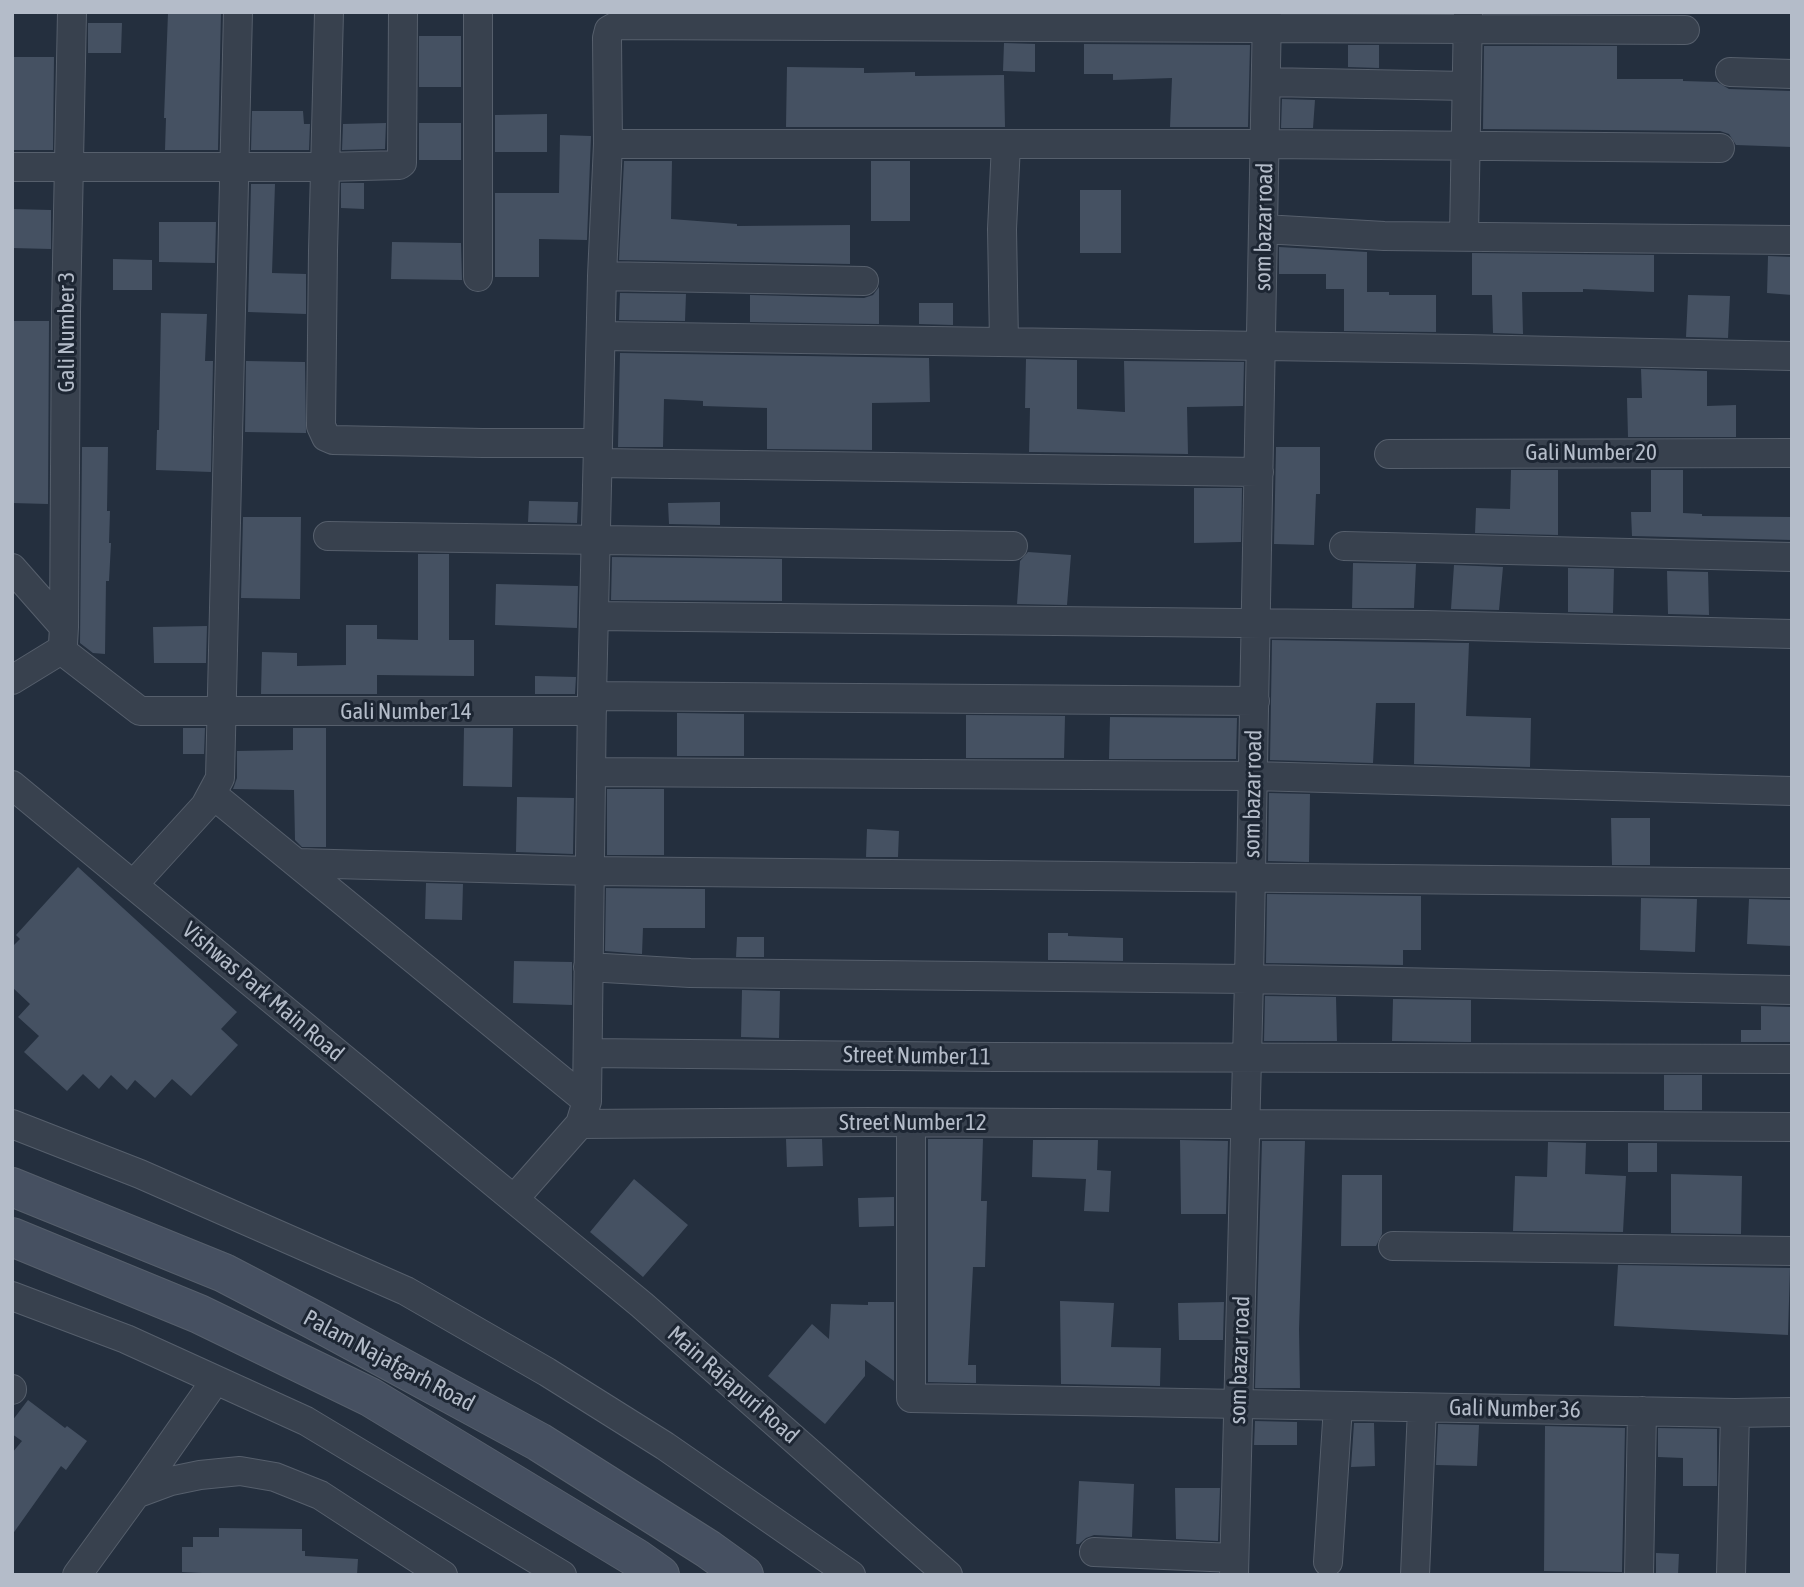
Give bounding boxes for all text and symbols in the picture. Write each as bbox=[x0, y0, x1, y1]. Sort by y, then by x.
street label: som bazar road bbox=[1249, 163, 1279, 291]
street label: Gali Number 3 bbox=[53, 272, 81, 392]
street label: Gali Number 20 bbox=[1525, 439, 1657, 467]
street label: Gali Number 14 bbox=[340, 698, 472, 726]
street label: som bazar road bbox=[1238, 730, 1268, 858]
street label: Vishwas Park Main Road bbox=[177, 916, 349, 1068]
street label: Street Number 11 bbox=[843, 1041, 991, 1071]
street label: Street Number 12 bbox=[839, 1109, 987, 1137]
street label: som bazar road bbox=[1224, 1295, 1256, 1425]
street label: Palam Najafgarh Road bbox=[299, 1304, 479, 1418]
street label: Main Rajapuri Road bbox=[662, 1320, 804, 1450]
street label: Gali Number 36 bbox=[1449, 1394, 1581, 1424]

